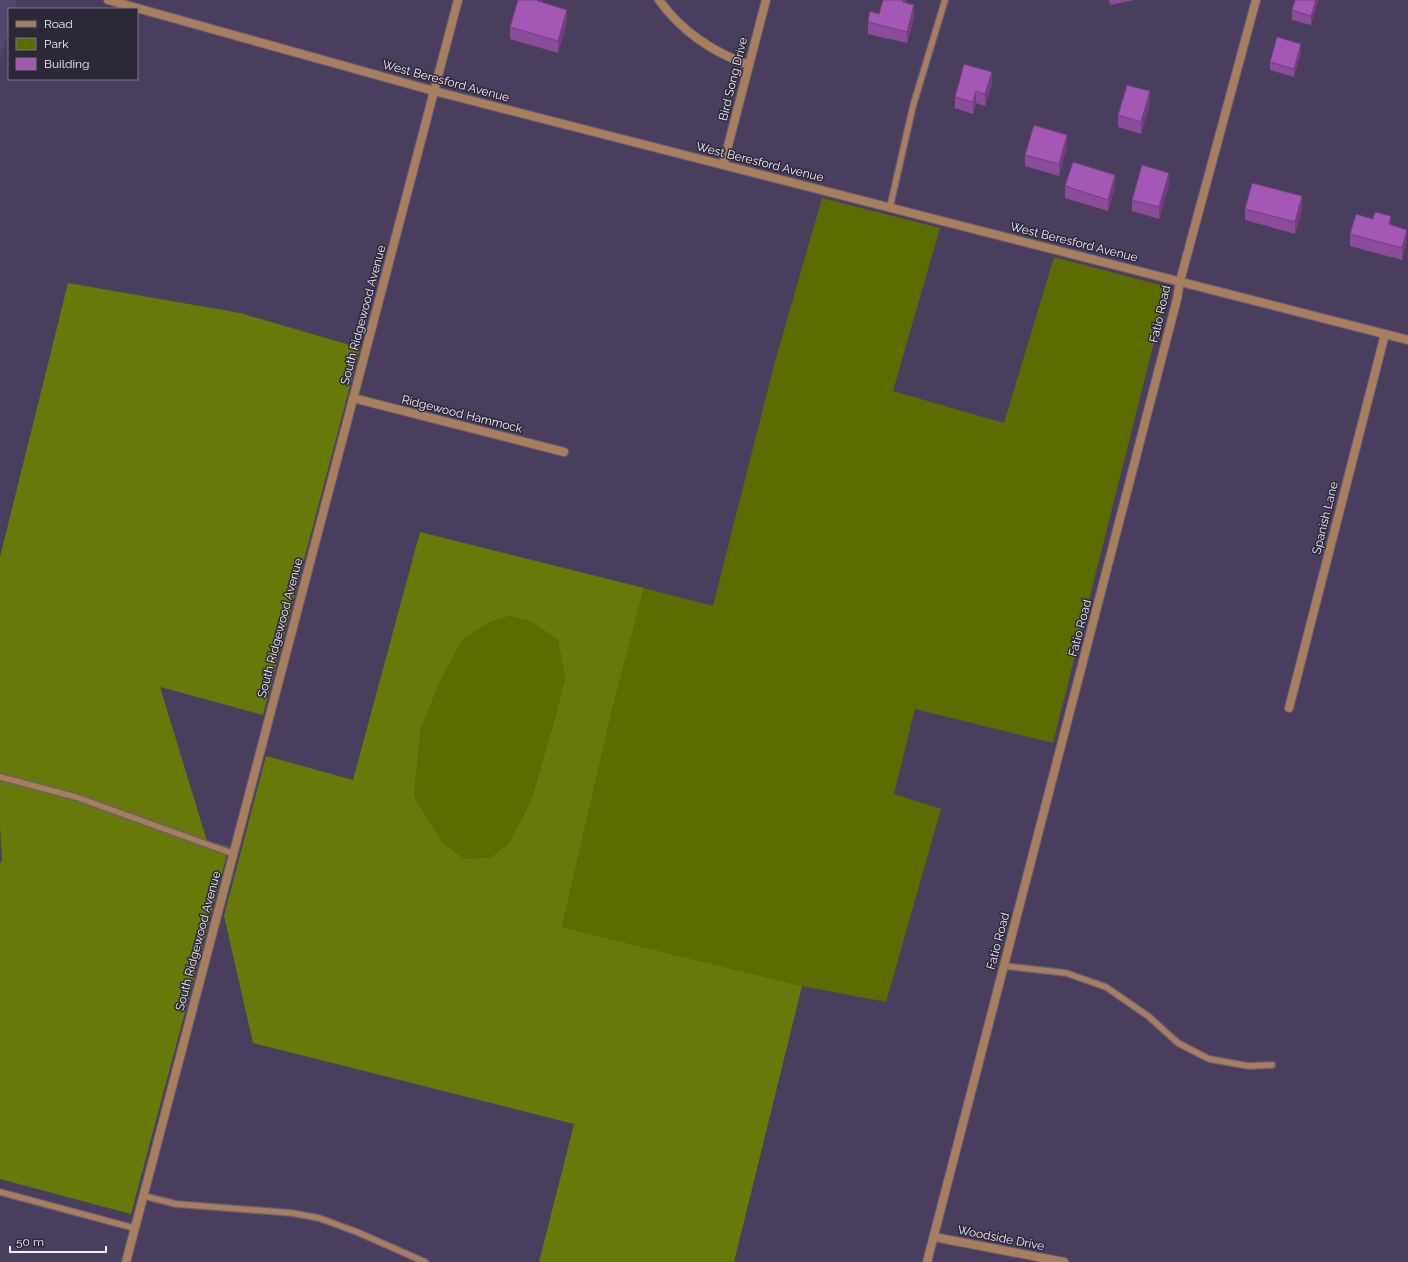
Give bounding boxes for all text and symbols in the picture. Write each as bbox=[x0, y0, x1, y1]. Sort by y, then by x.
legend bbox=[8, 8, 138, 80]
text: Road bbox=[44, 17, 73, 31]
street label: Bird Song Drive bbox=[716, 36, 750, 122]
text: Park bbox=[44, 37, 69, 51]
text: Building bbox=[44, 57, 90, 71]
street label: West Beresford Avenue bbox=[381, 57, 511, 105]
street label: West Beresford Avenue bbox=[695, 139, 825, 185]
street label: West Beresford Avenue bbox=[1009, 219, 1139, 265]
street label: South Ridgewood Avenue bbox=[338, 244, 388, 386]
street label: Fatio Road bbox=[1147, 284, 1173, 344]
street label: Ridgewood Hammock bbox=[400, 392, 524, 436]
street label: Spanish Lane bbox=[1309, 480, 1341, 556]
street label: South Ridgewood Avenue bbox=[255, 557, 305, 699]
street label: Fatio Road bbox=[1066, 598, 1094, 658]
street label: South Ridgewood Avenue bbox=[173, 870, 223, 1012]
street label: Fatio Road bbox=[984, 911, 1012, 971]
street label: Woodside Drive bbox=[956, 1223, 1046, 1253]
scale bar bbox=[10, 1228, 106, 1254]
text: 50 m bbox=[16, 1235, 44, 1249]

